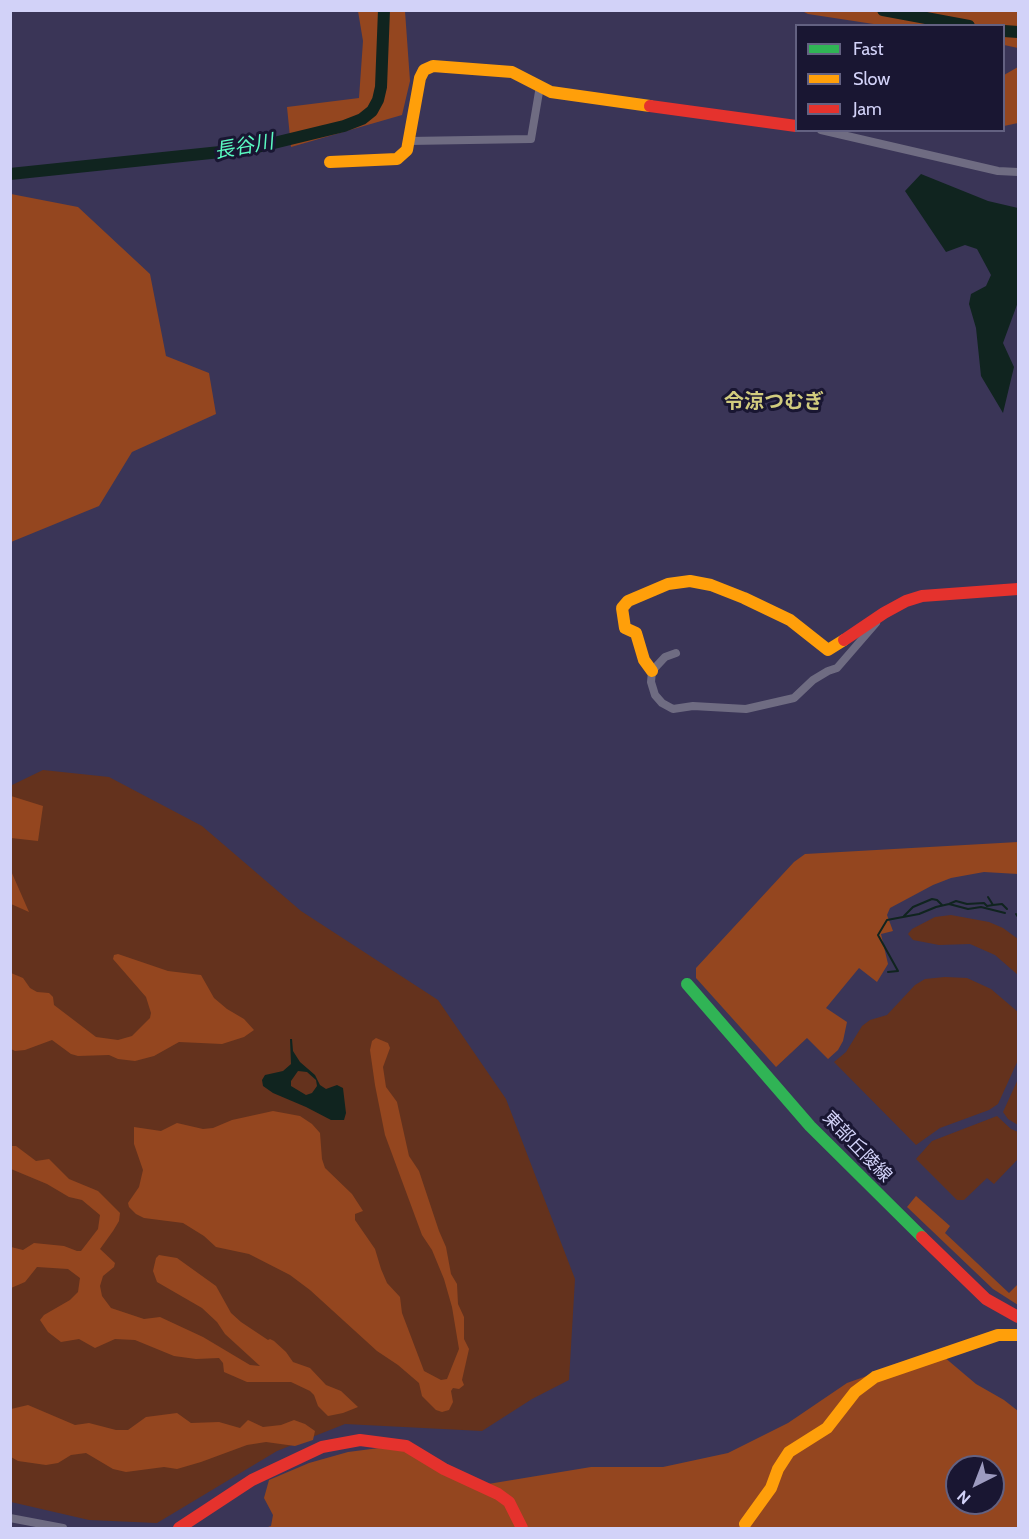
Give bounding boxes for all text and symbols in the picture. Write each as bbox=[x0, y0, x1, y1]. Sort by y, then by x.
legend bbox=[795, 24, 1005, 132]
text: Fast bbox=[853, 38, 884, 60]
text: Slow bbox=[853, 68, 890, 90]
text: Jam bbox=[853, 98, 882, 120]
water label: 長谷川 bbox=[212, 130, 276, 164]
district label: 令涼つむぎ bbox=[724, 390, 824, 414]
street label: 東部丘陵線 bbox=[818, 1107, 896, 1187]
north arrow bbox=[945, 1455, 1005, 1515]
text: N bbox=[953, 1486, 975, 1508]

